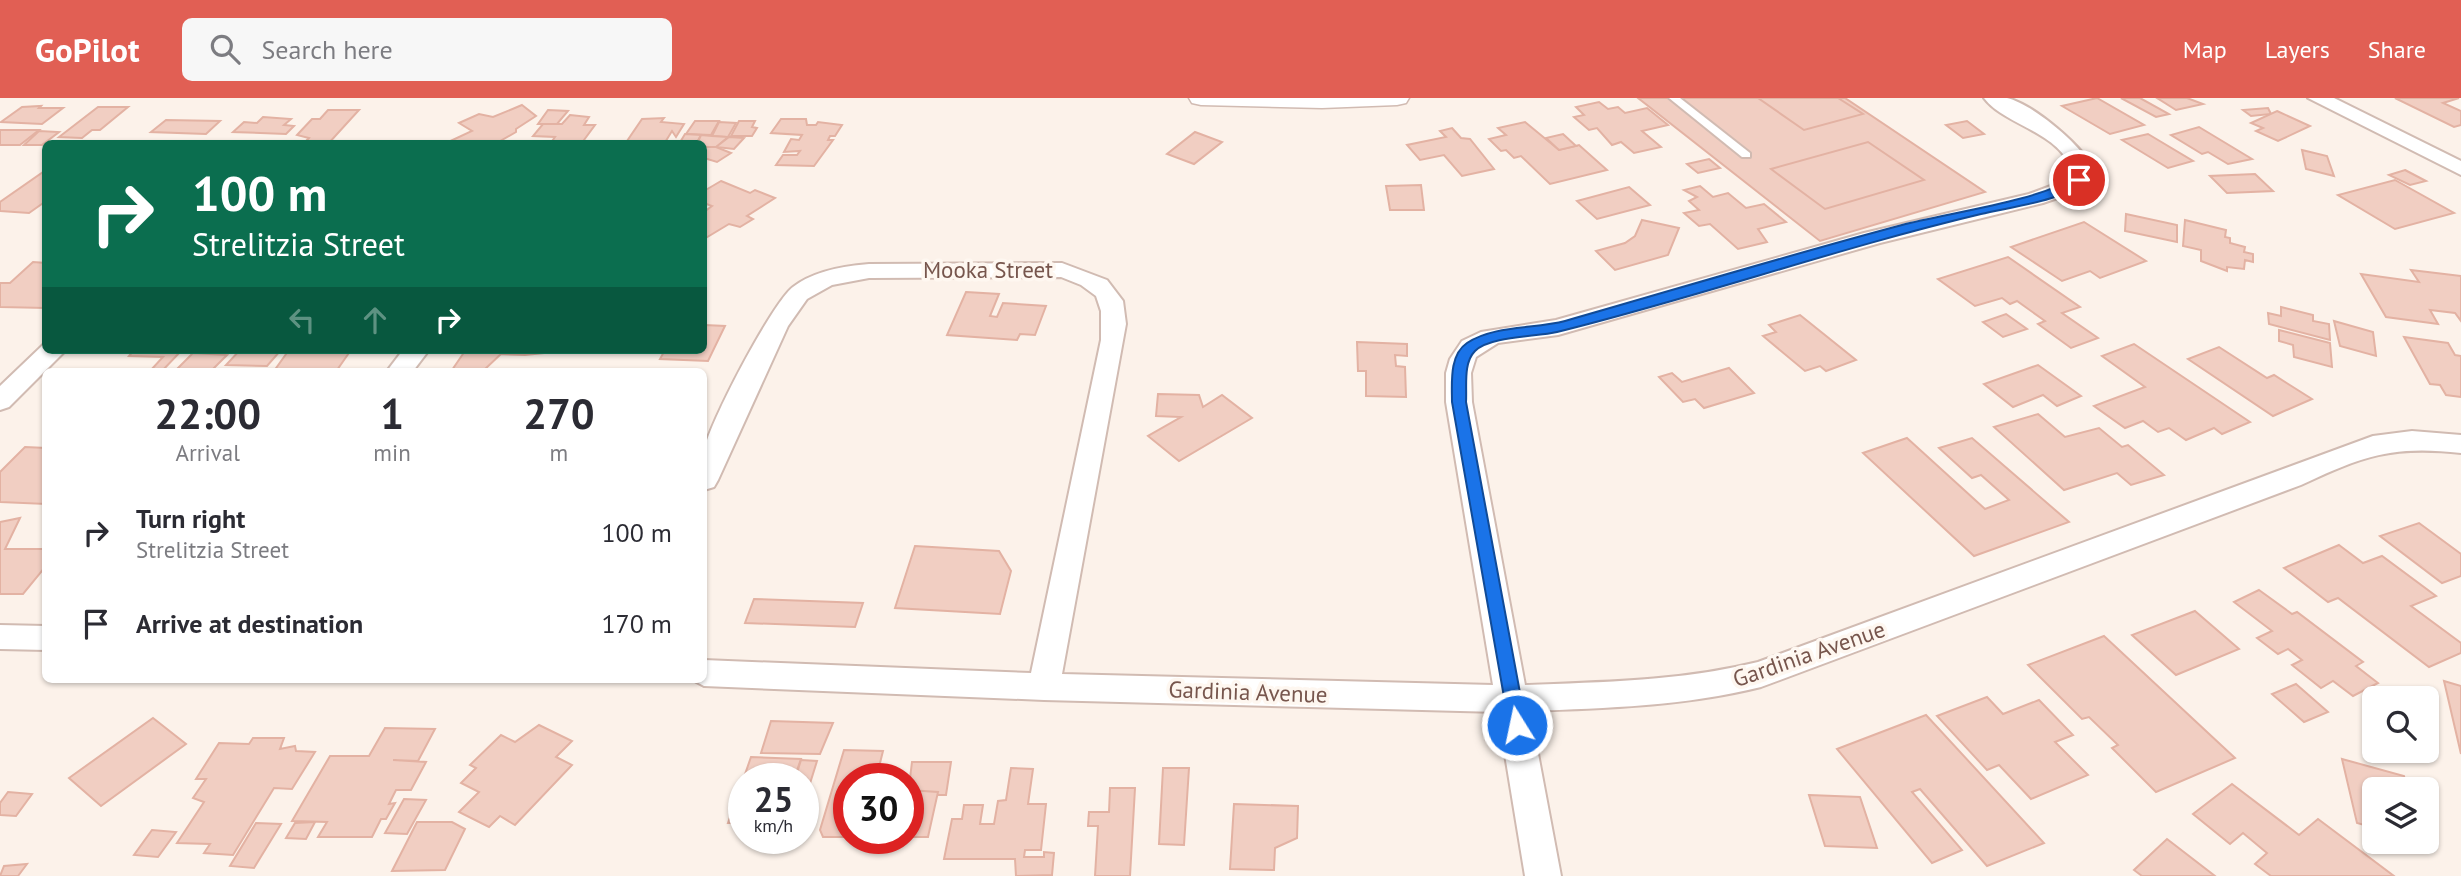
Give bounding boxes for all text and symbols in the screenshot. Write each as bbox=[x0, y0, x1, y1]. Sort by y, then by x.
search box bbox=[182, 18, 672, 81]
text: GoPilot bbox=[35, 28, 140, 71]
icon: search bbox=[206, 30, 244, 68]
text: Search here bbox=[262, 33, 393, 66]
text: Map bbox=[2183, 34, 2227, 65]
text: Layers bbox=[2265, 34, 2330, 65]
text: Share bbox=[2368, 34, 2426, 65]
pin bbox=[2049, 150, 2109, 210]
text: 100 m bbox=[192, 161, 327, 225]
icon: arrive bbox=[2060, 161, 2098, 199]
icon: right bbox=[77, 168, 168, 259]
text: Strelitzia Street bbox=[192, 223, 405, 265]
street label: Mooka Street bbox=[923, 255, 1053, 284]
icon: left bbox=[283, 301, 321, 339]
icon: ahead bbox=[356, 301, 394, 339]
icon: right bbox=[429, 301, 467, 339]
text: 22:00 bbox=[154, 386, 261, 441]
text: 1 bbox=[380, 386, 404, 441]
text: 270 bbox=[523, 386, 595, 441]
text: Arrival bbox=[175, 438, 240, 467]
text: min bbox=[373, 438, 411, 467]
text: m bbox=[550, 438, 568, 467]
text: Turn right bbox=[136, 502, 245, 535]
icon: right bbox=[77, 514, 115, 552]
text: 100 m bbox=[601, 516, 672, 549]
text: Strelitzia Street bbox=[136, 535, 289, 564]
icon: arrive bbox=[77, 605, 115, 643]
text: Arrive at destination bbox=[136, 607, 363, 640]
text: 170 m bbox=[601, 607, 672, 640]
street label: Gardinia Avenue bbox=[1729, 614, 1889, 693]
street label: Gardinia Avenue bbox=[1168, 674, 1328, 709]
map controls bbox=[2362, 686, 2439, 854]
button: search bbox=[2362, 686, 2439, 763]
position arrow bbox=[1480, 688, 1554, 762]
speed limit sign: 30 bbox=[833, 763, 924, 854]
text: 25 bbox=[754, 776, 793, 822]
button: layers bbox=[2362, 777, 2439, 854]
text: km/h bbox=[754, 814, 793, 837]

